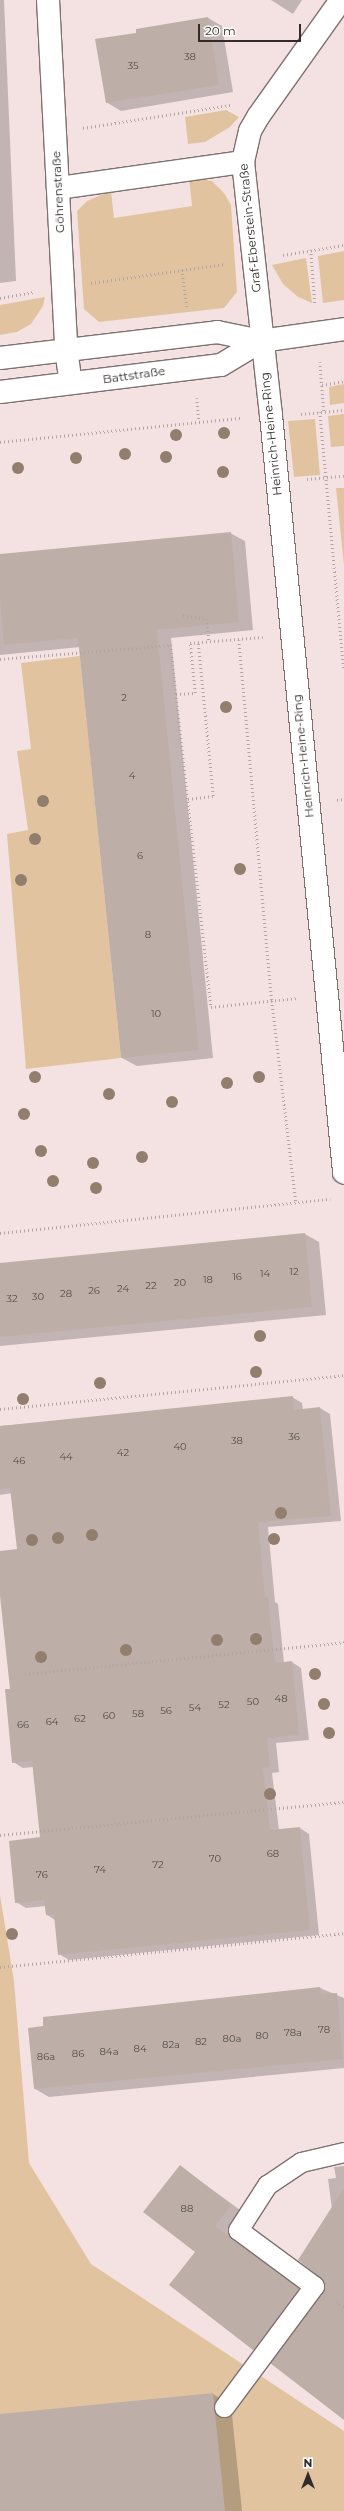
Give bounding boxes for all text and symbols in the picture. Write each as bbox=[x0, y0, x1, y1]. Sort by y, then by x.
scale bar bbox=[200, 16, 303, 42]
text: 20 m bbox=[205, 23, 236, 38]
house number: 38 bbox=[184, 51, 196, 63]
house number: 35 bbox=[127, 60, 139, 72]
street label: Göhrenstraße bbox=[49, 151, 67, 233]
street label: Graf-Eberstein-Straße bbox=[236, 163, 264, 293]
street label: Battstraße bbox=[102, 363, 166, 387]
street label: Heinrich-Heine-Ring bbox=[257, 371, 285, 497]
house number: 2 bbox=[121, 692, 127, 704]
street label: Heinrich-Heine-Ring bbox=[289, 693, 317, 819]
house number: 4 bbox=[129, 770, 135, 782]
house number: 6 bbox=[137, 850, 143, 862]
house number: 8 bbox=[145, 929, 151, 941]
house number: 10 bbox=[151, 1008, 161, 1020]
house number: 12 bbox=[289, 1266, 299, 1278]
house number: 14 bbox=[260, 1268, 270, 1280]
house number: 16 bbox=[232, 1271, 242, 1283]
house number: 18 bbox=[203, 1274, 213, 1286]
house number: 20 bbox=[174, 1277, 186, 1289]
house number: 22 bbox=[145, 1280, 157, 1292]
house number: 24 bbox=[117, 1283, 129, 1295]
house number: 26 bbox=[88, 1285, 100, 1297]
house number: 28 bbox=[60, 1288, 72, 1300]
house number: 30 bbox=[32, 1291, 44, 1303]
house number: 32 bbox=[6, 1293, 18, 1305]
house number: 36 bbox=[288, 1431, 300, 1443]
house number: 38 bbox=[231, 1435, 243, 1447]
house number: 40 bbox=[173, 1441, 187, 1453]
house number: 42 bbox=[117, 1447, 129, 1459]
house number: 44 bbox=[59, 1451, 73, 1463]
house number: 46 bbox=[13, 1455, 25, 1467]
house number: 48 bbox=[274, 1693, 288, 1705]
house number: 50 bbox=[247, 1696, 259, 1708]
house number: 52 bbox=[218, 1699, 230, 1711]
house number: 54 bbox=[189, 1702, 201, 1714]
house number: 56 bbox=[160, 1705, 172, 1717]
house number: 58 bbox=[132, 1708, 144, 1720]
house number: 60 bbox=[103, 1710, 115, 1722]
house number: 62 bbox=[74, 1713, 86, 1725]
house number: 64 bbox=[46, 1716, 58, 1728]
house number: 66 bbox=[17, 1719, 29, 1731]
house number: 68 bbox=[267, 1848, 279, 1860]
house number: 70 bbox=[209, 1853, 221, 1865]
house number: 72 bbox=[152, 1859, 164, 1871]
house number: 74 bbox=[94, 1864, 106, 1876]
house number: 76 bbox=[36, 1869, 48, 1881]
house number: 78 bbox=[318, 2024, 330, 2036]
house number: 78a bbox=[284, 2027, 302, 2039]
house number: 80 bbox=[256, 2030, 268, 2042]
house number: 80a bbox=[223, 2033, 241, 2045]
house number: 82 bbox=[195, 2036, 207, 2048]
house number: 82a bbox=[162, 2039, 180, 2051]
house number: 84 bbox=[134, 2043, 146, 2055]
house number: 84a bbox=[99, 2046, 119, 2058]
house number: 86 bbox=[72, 2048, 84, 2060]
house number: 86a bbox=[37, 2051, 55, 2063]
house number: 88 bbox=[181, 2203, 193, 2215]
north arrow bbox=[288, 2455, 328, 2495]
text: N bbox=[304, 2456, 312, 2470]

